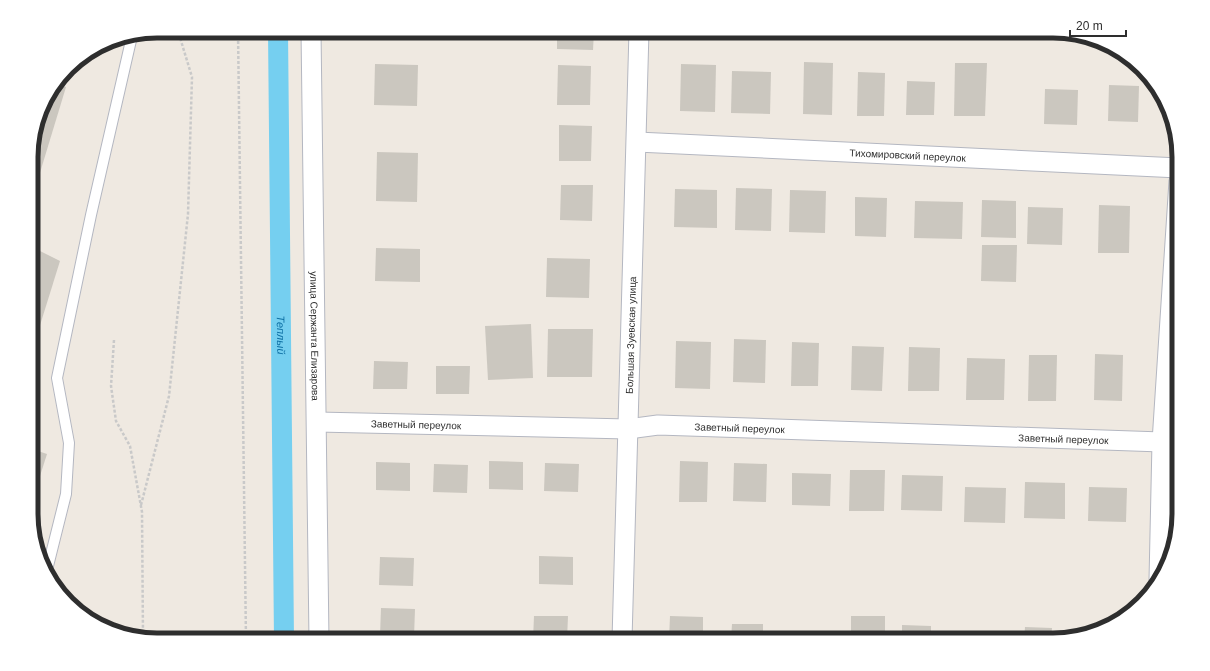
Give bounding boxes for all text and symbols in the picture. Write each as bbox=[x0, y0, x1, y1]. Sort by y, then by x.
scale bar bbox=[1070, 12, 1126, 38]
text: 20 m bbox=[1076, 19, 1103, 33]
street label: Тихомировский переулок bbox=[849, 147, 967, 163]
street label: улица Сержанта Елизарова bbox=[309, 271, 321, 401]
street label: Большая Зуевская улица bbox=[623, 276, 638, 394]
water label: Теплый bbox=[275, 315, 287, 355]
street label: Заветный переулок bbox=[371, 418, 462, 431]
street label: Заветный переулок bbox=[694, 421, 786, 435]
street label: Заветный переулок bbox=[1018, 432, 1109, 446]

